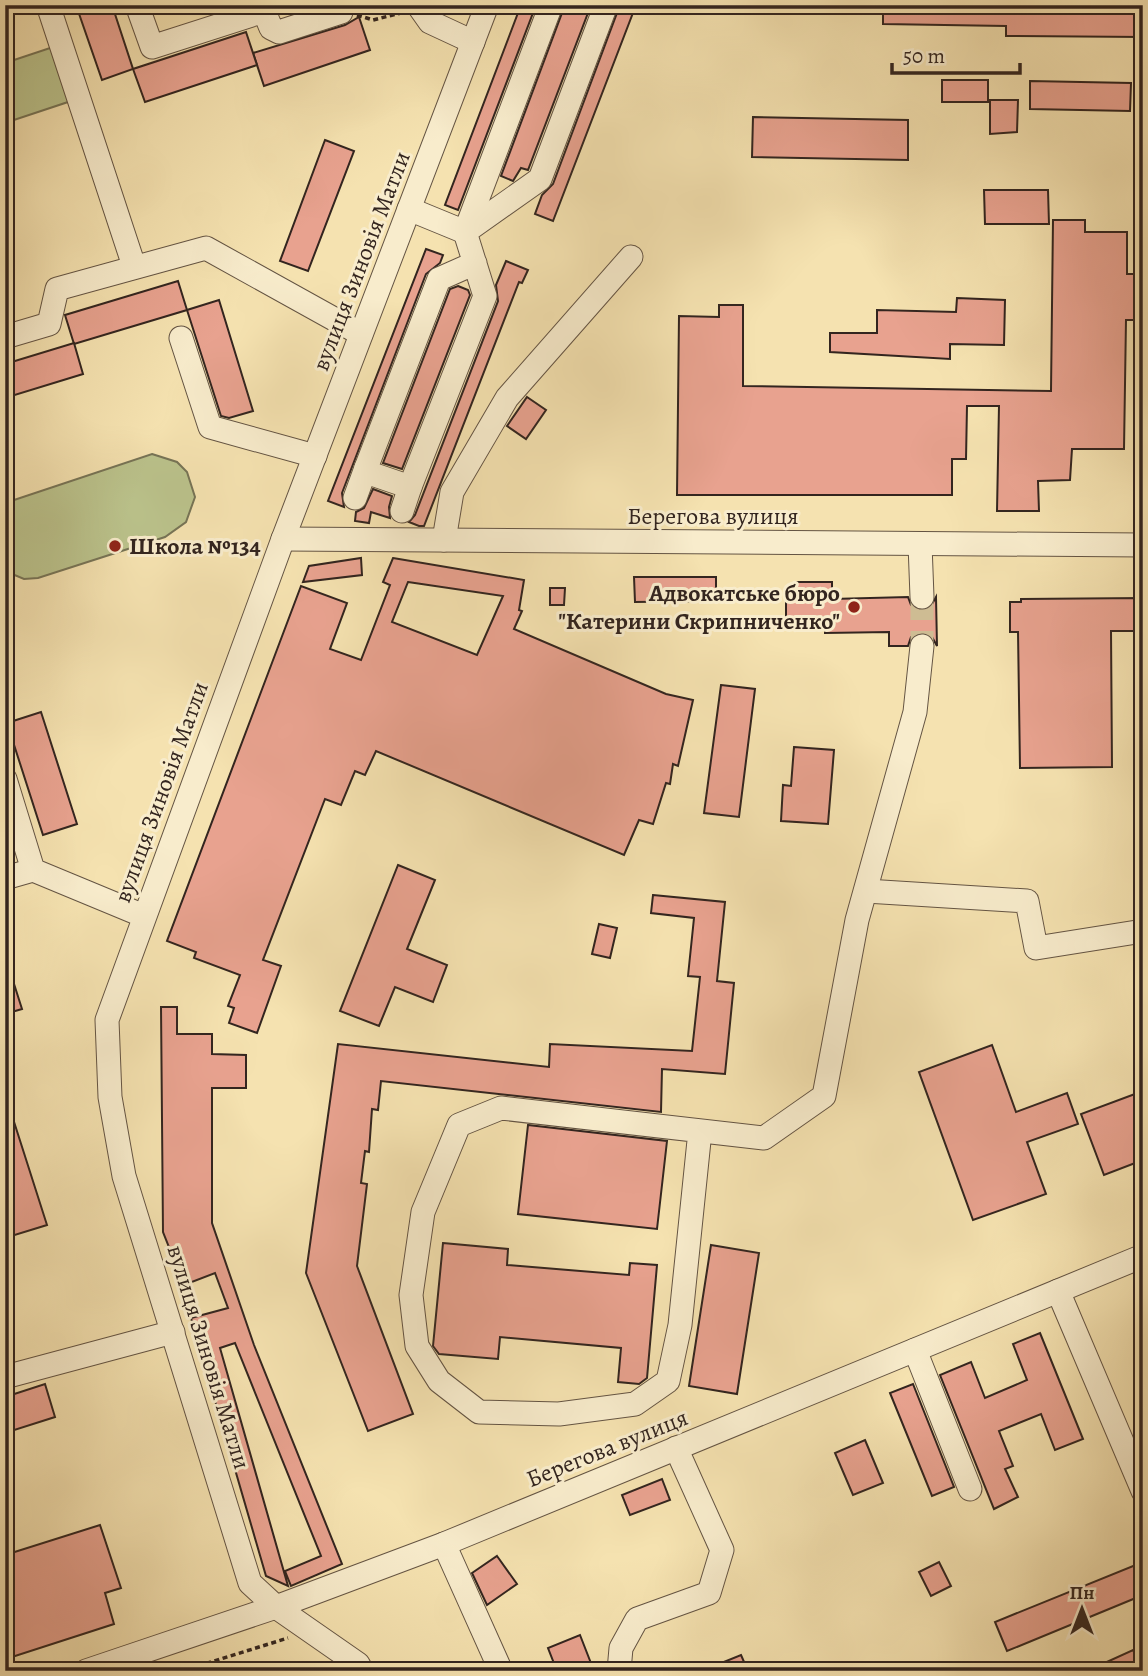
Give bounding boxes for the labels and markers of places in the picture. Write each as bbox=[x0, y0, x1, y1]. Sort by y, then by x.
place label: Школа №134 bbox=[129, 530, 261, 562]
marker: Школа №134 bbox=[107, 538, 123, 554]
place label: Адвокатське бюро "Катерини Скрипниченко" bbox=[558, 577, 840, 637]
marker: Адвокатське бюро "Катерини Скрипниченко" bbox=[846, 599, 862, 615]

